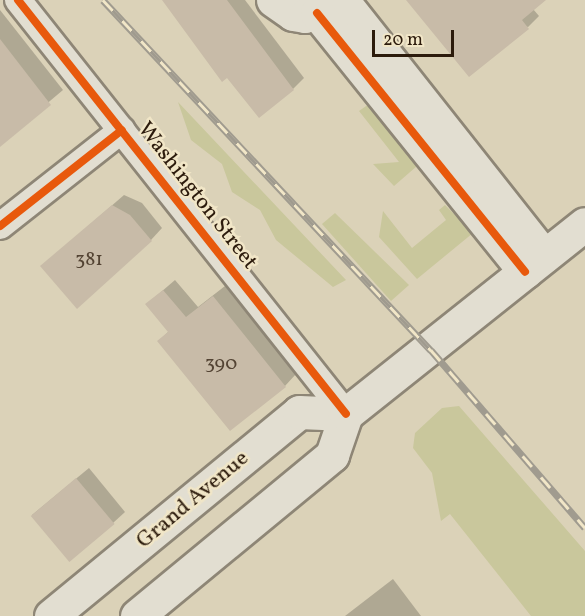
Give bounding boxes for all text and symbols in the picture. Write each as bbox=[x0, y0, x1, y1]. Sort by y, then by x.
scale bar bbox=[375, 18, 458, 56]
text: 20 m bbox=[383, 28, 423, 53]
street label: Washington Street bbox=[131, 117, 263, 275]
house number: 381 bbox=[75, 248, 103, 272]
house number: 390 bbox=[205, 352, 237, 376]
street label: Grand Avenue bbox=[132, 445, 254, 555]

